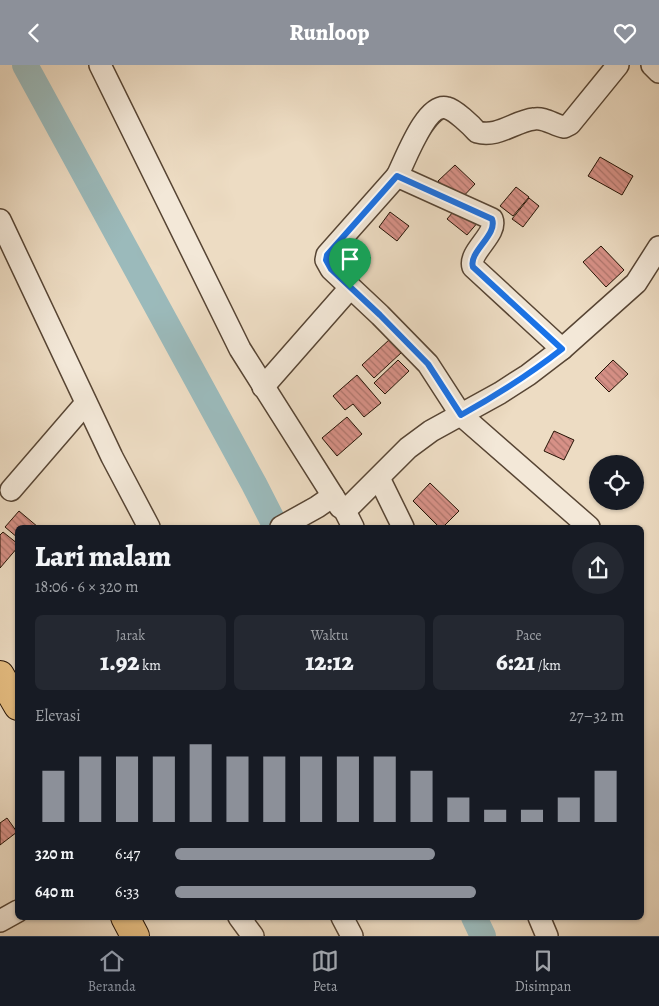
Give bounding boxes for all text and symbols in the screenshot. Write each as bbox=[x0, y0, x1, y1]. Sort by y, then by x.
text: Runloop bbox=[290, 18, 370, 48]
icon: back bbox=[20, 19, 48, 47]
icon: heart bbox=[611, 19, 639, 47]
pin bbox=[329, 238, 371, 289]
icon: arrive bbox=[336, 245, 364, 273]
map controls bbox=[589, 455, 644, 510]
button: locate bbox=[589, 455, 644, 510]
text: Lari malam bbox=[35, 538, 171, 576]
button: share bbox=[572, 542, 624, 594]
text: 18:06 · 6 × 320 m bbox=[35, 576, 139, 598]
text: Jarak bbox=[116, 626, 145, 645]
text: Waktu bbox=[311, 626, 348, 645]
text: Pace bbox=[516, 626, 541, 645]
text: 1.92 bbox=[100, 645, 140, 679]
text: 12:12 bbox=[305, 645, 354, 679]
text: 6:21 bbox=[496, 645, 535, 679]
text: km bbox=[140, 656, 161, 675]
text: /km bbox=[535, 656, 561, 675]
text: Elevasi bbox=[35, 705, 81, 727]
text: 27–32 m bbox=[569, 705, 624, 727]
text: 320 m bbox=[35, 843, 74, 865]
text: 6:47 bbox=[115, 843, 140, 865]
text: 640 m bbox=[35, 881, 74, 903]
text: 6:33 bbox=[115, 881, 140, 903]
tab: Beranda bbox=[88, 947, 136, 996]
tab: Peta bbox=[311, 947, 339, 996]
tab: Disimpan bbox=[515, 947, 571, 996]

